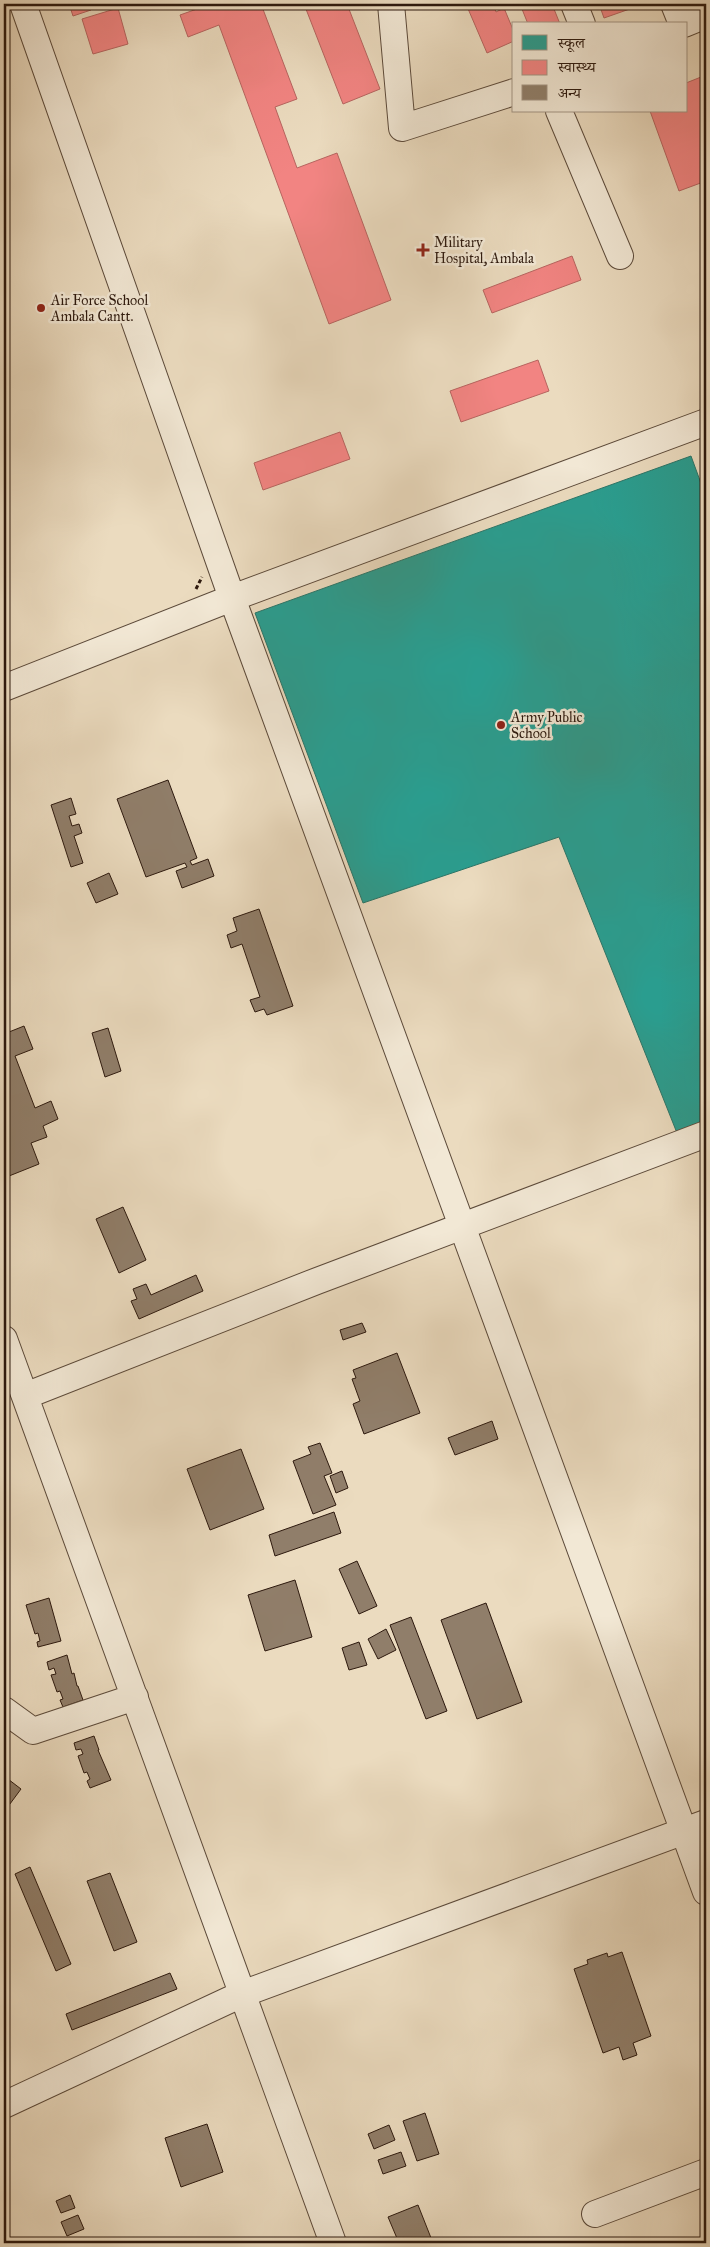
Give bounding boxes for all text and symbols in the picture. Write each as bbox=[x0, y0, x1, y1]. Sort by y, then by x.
legend bbox=[512, 22, 688, 112]
text: स्कूल bbox=[557, 34, 586, 53]
text: स्वास्थ्य bbox=[557, 58, 596, 76]
text: अन्य bbox=[558, 84, 582, 102]
place label: Military Hospital, Ambala bbox=[434, 234, 534, 267]
marker: Military Hospital, Ambala bbox=[416, 243, 430, 257]
place label: Air Force School Ambala Cantt. bbox=[50, 292, 148, 325]
marker: Air Force School Ambala Cantt. bbox=[35, 302, 47, 314]
place label: Army Public School bbox=[510, 709, 583, 742]
marker: Army Public School bbox=[495, 719, 507, 731]

